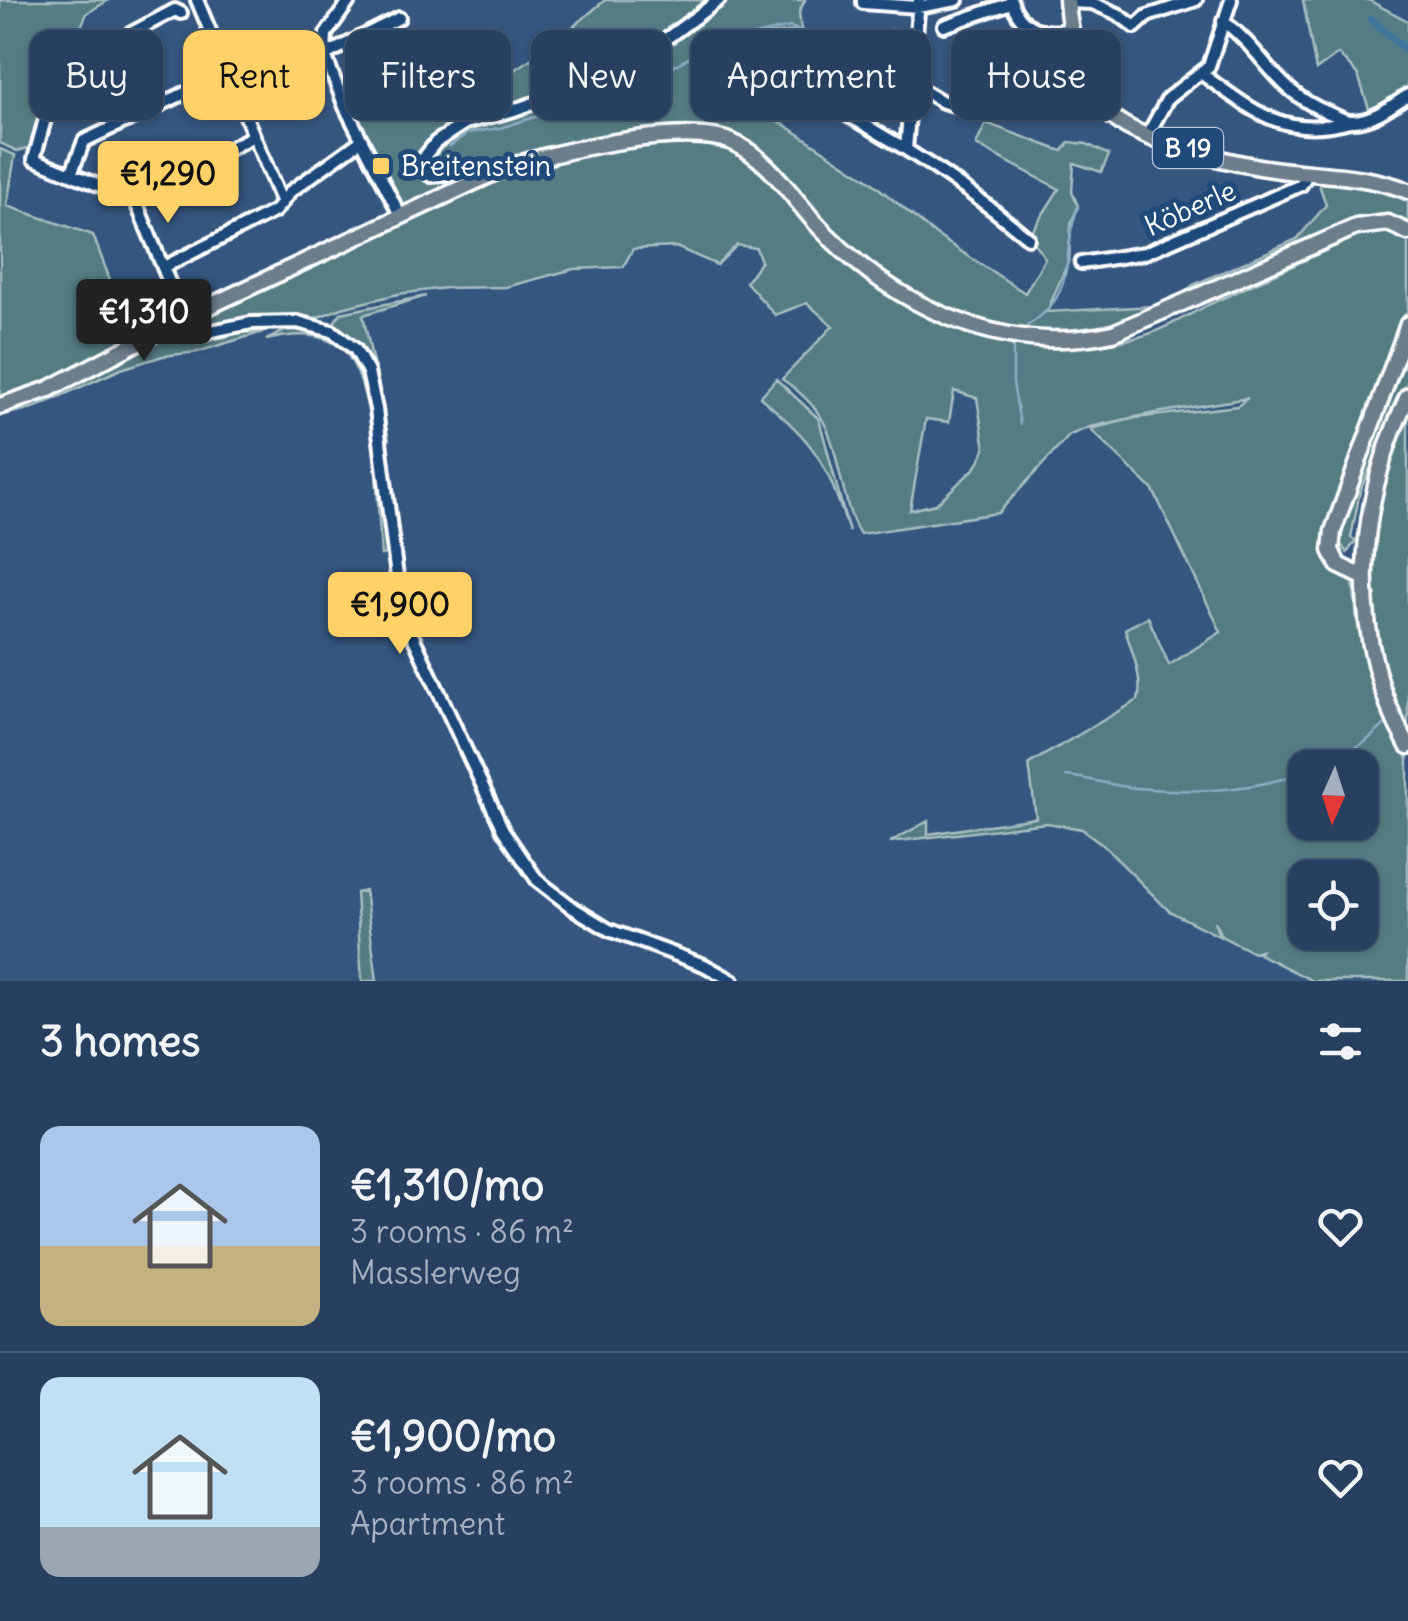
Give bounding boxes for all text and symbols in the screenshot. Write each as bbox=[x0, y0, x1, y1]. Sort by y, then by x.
chip: Buy bbox=[30, 30, 163, 120]
chip: Rent bbox=[183, 30, 325, 120]
chip: Filters bbox=[345, 30, 511, 120]
chip: New bbox=[531, 30, 671, 120]
chip: Apartment bbox=[691, 30, 931, 120]
chip: House bbox=[951, 30, 1121, 120]
road number: B 19 bbox=[1153, 128, 1223, 168]
pin: €1,290 bbox=[87, 141, 249, 226]
place label: Breitenstein bbox=[401, 148, 551, 184]
text: €1,290 bbox=[120, 153, 216, 194]
marker: Breitenstein bbox=[370, 155, 392, 177]
street label: Köberle bbox=[1139, 172, 1241, 244]
pin: €1,310 bbox=[63, 279, 225, 364]
text: €1,310 bbox=[98, 291, 190, 332]
pin: €1,900 bbox=[319, 572, 481, 657]
text: €1,900 bbox=[350, 584, 450, 625]
north arrow bbox=[1288, 750, 1378, 840]
map controls bbox=[1288, 750, 1378, 950]
button: locate bbox=[1288, 860, 1378, 950]
icon: filters bbox=[1313, 1014, 1368, 1069]
text: 3 homes bbox=[40, 1015, 200, 1067]
text: €1,310/mo bbox=[350, 1159, 544, 1211]
icon: home bbox=[120, 1166, 240, 1286]
icon: heart bbox=[1313, 1199, 1368, 1254]
text: 3 rooms · 86 m² bbox=[350, 1211, 574, 1252]
text: Masslerweg bbox=[350, 1252, 521, 1293]
text: €1,900/mo bbox=[350, 1410, 556, 1462]
icon: home bbox=[120, 1417, 240, 1537]
icon: heart bbox=[1313, 1450, 1368, 1505]
text: 3 rooms · 86 m² bbox=[350, 1462, 574, 1503]
text: Apartment bbox=[350, 1503, 505, 1544]

